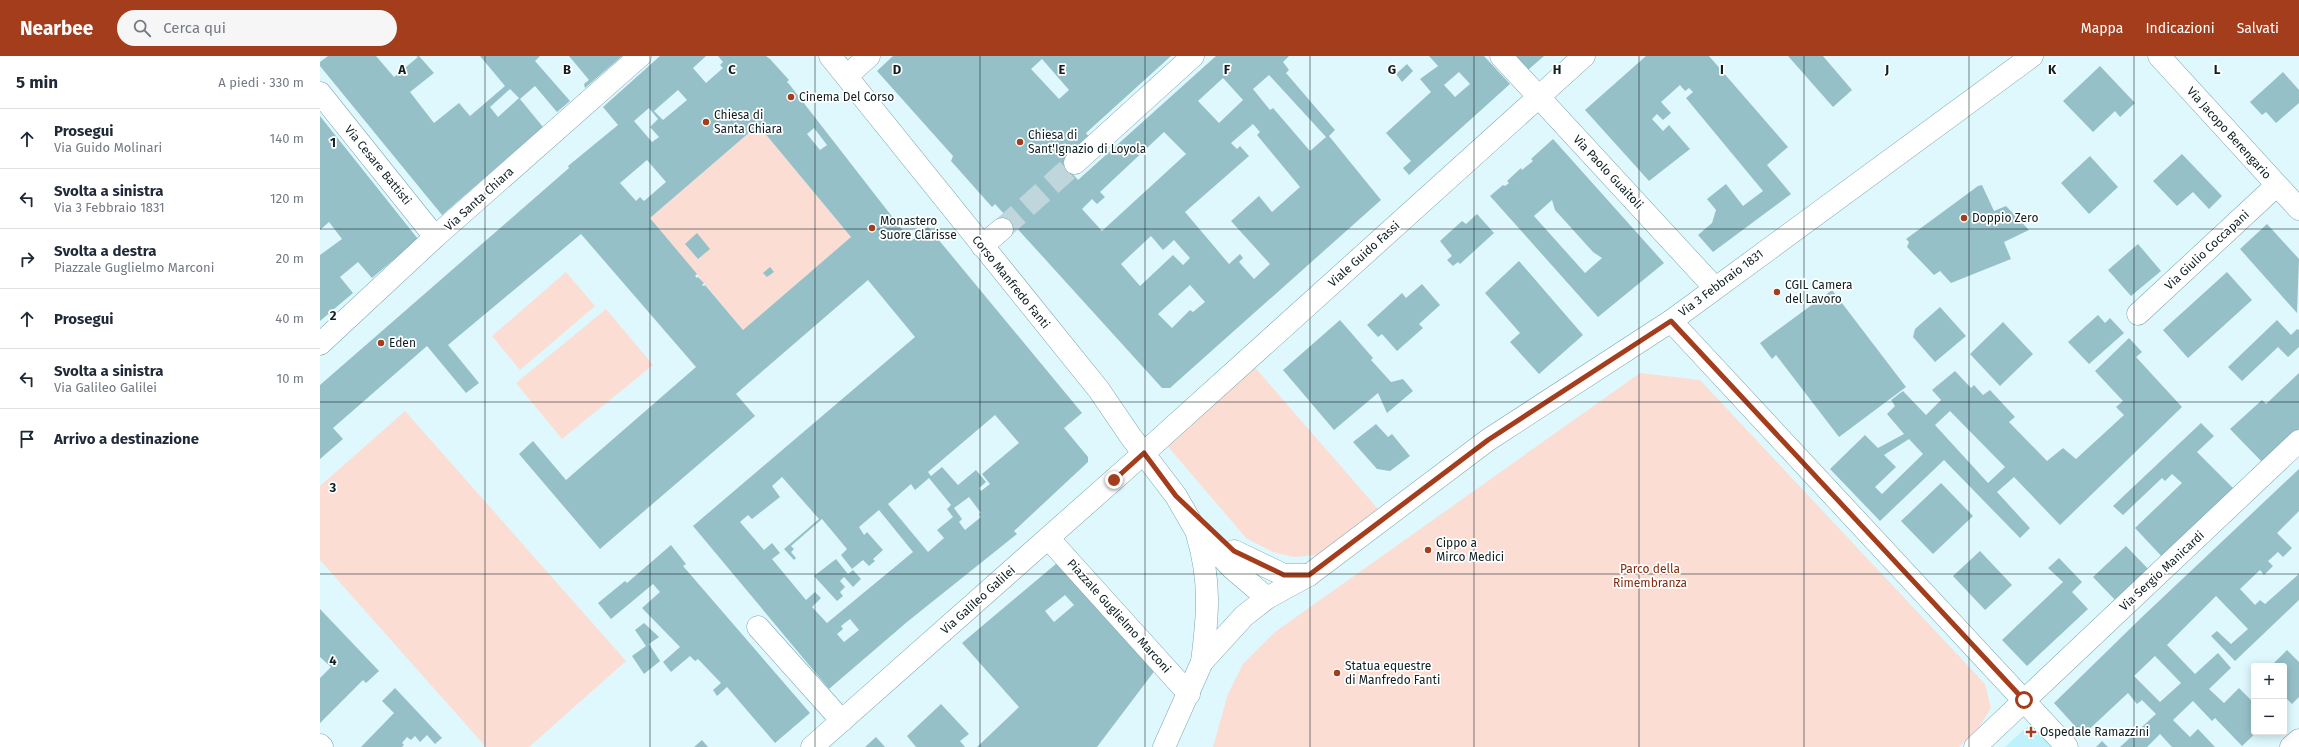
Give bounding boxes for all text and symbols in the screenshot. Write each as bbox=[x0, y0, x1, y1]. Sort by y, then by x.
search box bbox=[117, 10, 397, 46]
text: Nearbee bbox=[20, 17, 93, 40]
icon: search bbox=[131, 17, 153, 39]
text: Cerca qui bbox=[163, 19, 226, 37]
text: Mappa bbox=[2081, 20, 2123, 37]
text: Indicazioni bbox=[2145, 20, 2215, 37]
text: Salvati bbox=[2237, 20, 2279, 37]
text: A bbox=[397, 62, 406, 77]
text: B bbox=[563, 62, 571, 77]
text: C bbox=[728, 62, 736, 77]
text: D bbox=[893, 62, 902, 77]
text: E bbox=[1059, 62, 1066, 77]
text: F bbox=[1224, 62, 1231, 77]
text: G bbox=[1388, 62, 1396, 77]
text: H bbox=[1553, 62, 1561, 77]
text: I bbox=[1720, 62, 1724, 77]
text: J bbox=[1884, 62, 1889, 77]
text: K bbox=[2048, 62, 2057, 77]
text: L bbox=[2214, 62, 2221, 77]
text: 5 min bbox=[16, 72, 58, 93]
text: A piedi · 330 m bbox=[218, 75, 304, 90]
street label: Via Jacopo Berengario bbox=[2184, 84, 2274, 182]
place label: Cinema Del Corso bbox=[799, 90, 894, 104]
marker: Cinema Del Corso bbox=[786, 92, 796, 102]
place label: Chiesa di Santa Chiara bbox=[714, 108, 782, 136]
marker: Chiesa di Santa Chiara bbox=[701, 117, 711, 127]
text: Prosegui bbox=[54, 122, 113, 140]
street label: Via Cesare Battisti bbox=[342, 123, 414, 207]
icon: ahead bbox=[16, 128, 38, 150]
place label: Chiesa di Sant'Ignazio di Loyola bbox=[1028, 128, 1146, 156]
text: 140 m bbox=[270, 131, 304, 146]
street label: Via Paolo Guaitoli bbox=[1570, 132, 1646, 212]
text: 1 bbox=[330, 135, 336, 150]
marker: Chiesa di Sant'Ignazio di Loyola bbox=[1015, 137, 1025, 147]
text: Via Guido Molinari bbox=[54, 140, 162, 155]
street label: Via Santa Chiara bbox=[442, 164, 516, 234]
text: Svolta a sinistra bbox=[54, 182, 164, 200]
icon: left bbox=[16, 188, 38, 210]
text: 120 m bbox=[270, 191, 304, 206]
text: Via 3 Febbraio 1831 bbox=[54, 200, 165, 215]
street label: Via Giulio Coccapani bbox=[2162, 207, 2252, 293]
place label: Doppio Zero bbox=[1972, 211, 2038, 225]
marker: Doppio Zero bbox=[1959, 213, 1969, 223]
place label: Monastero Suore Clarisse bbox=[880, 214, 957, 242]
street label: Viale Guido Fassi bbox=[1326, 218, 1402, 290]
marker: Monastero Suore Clarisse bbox=[867, 223, 877, 233]
street label: Corso Manfredo Fanti bbox=[969, 233, 1053, 331]
text: Svolta a destra bbox=[54, 242, 156, 260]
street label: Via 3 Febbraio 1831 bbox=[1676, 247, 1766, 319]
icon: right bbox=[16, 248, 38, 270]
text: 20 m bbox=[276, 251, 304, 266]
text: Piazzale Guglielmo Marconi bbox=[54, 260, 214, 275]
place label: CGIL Camera del Lavoro bbox=[1785, 278, 1852, 306]
marker: CGIL Camera del Lavoro bbox=[1772, 287, 1782, 297]
icon: ahead bbox=[16, 308, 38, 330]
text: 2 bbox=[330, 308, 337, 323]
text: Prosegui bbox=[54, 310, 113, 328]
text: 40 m bbox=[275, 311, 304, 326]
place label: Eden bbox=[389, 336, 416, 350]
marker: Eden bbox=[376, 338, 386, 348]
text: Svolta a sinistra bbox=[54, 362, 164, 380]
icon: left bbox=[16, 368, 38, 390]
text: 10 m bbox=[277, 371, 304, 386]
text: Via Galileo Galilei bbox=[54, 380, 157, 395]
icon: arrive bbox=[16, 428, 38, 450]
text: Arrivo a destinazione bbox=[54, 430, 199, 448]
route end bbox=[1105, 471, 1123, 489]
text: 3 bbox=[329, 480, 337, 495]
street label: Via Sergio Manicardi bbox=[2117, 528, 2207, 614]
place label: Cippo a Mirco Medici bbox=[1436, 536, 1504, 564]
marker: Cippo a Mirco Medici bbox=[1423, 545, 1433, 555]
street label: Piazzale Guglielmo Marconi bbox=[1064, 556, 1174, 676]
park label: Parco della Rimembranza bbox=[1613, 562, 1687, 590]
street label: Via Galileo Galilei bbox=[938, 563, 1018, 637]
text: 4 bbox=[329, 653, 337, 668]
place label: Statua equestre di Manfredo Fanti bbox=[1345, 659, 1440, 687]
map controls bbox=[2251, 663, 2287, 735]
button: + bbox=[2251, 663, 2287, 699]
marker: Statua equestre di Manfredo Fanti bbox=[1332, 668, 1342, 678]
route start bbox=[2015, 691, 2033, 709]
button: − bbox=[2251, 699, 2287, 735]
place label: Ospedale Ramazzini bbox=[2040, 725, 2149, 739]
marker: Ospedale Ramazzini bbox=[2025, 726, 2037, 738]

